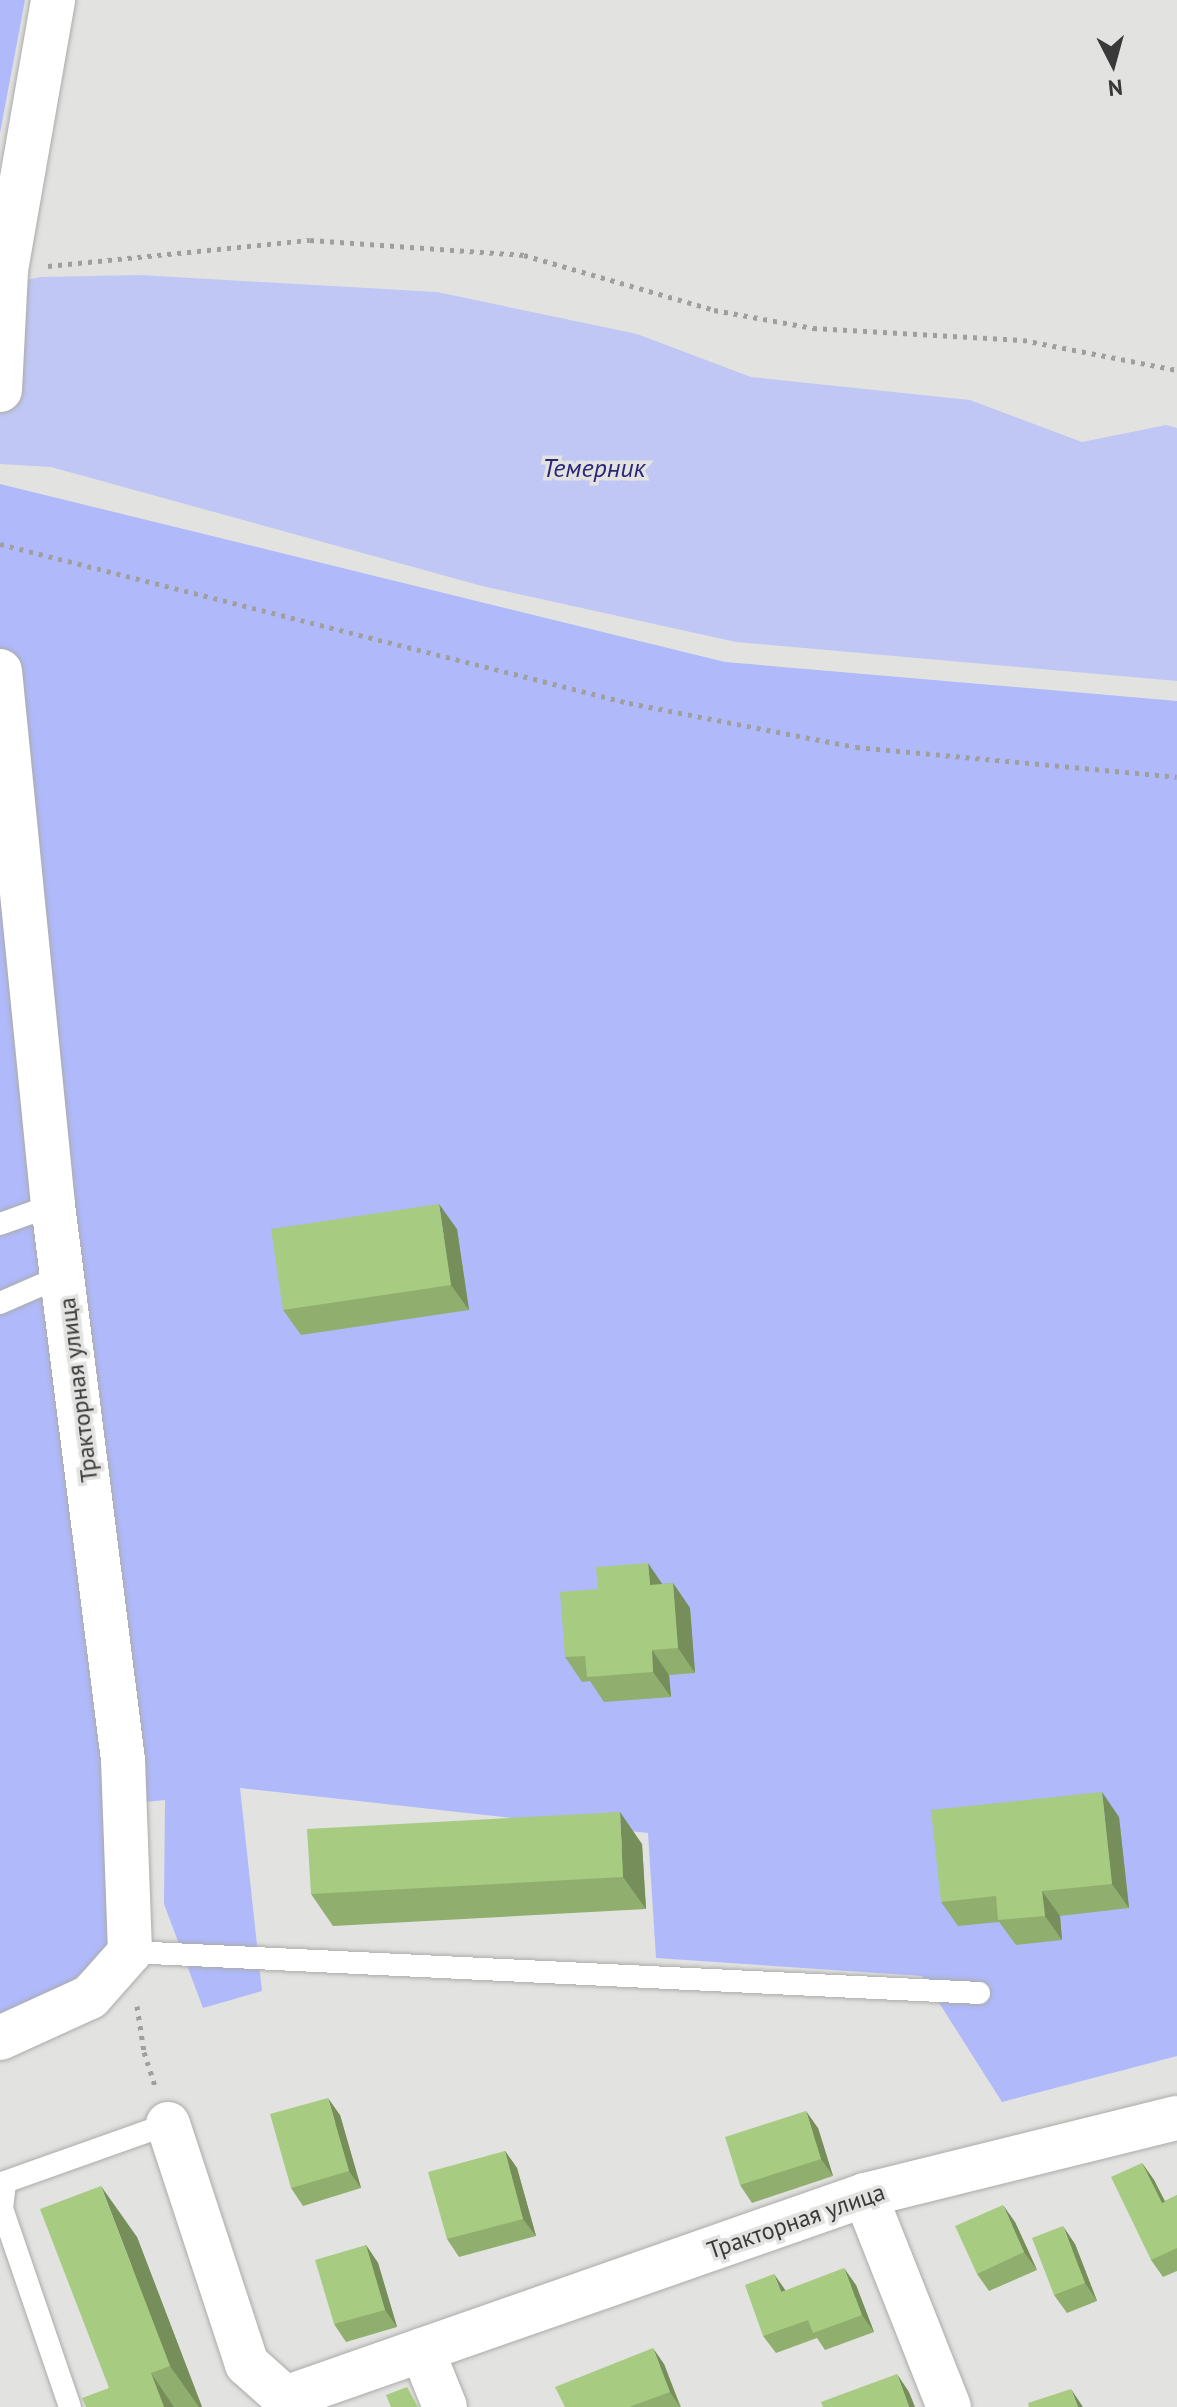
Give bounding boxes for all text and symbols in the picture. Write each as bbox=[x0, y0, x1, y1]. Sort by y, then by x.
north arrow bbox=[1073, 24, 1153, 104]
text: N bbox=[1107, 73, 1124, 103]
water label: Темерник bbox=[542, 452, 646, 484]
street label: Тракторная улица bbox=[52, 1296, 104, 1484]
street label: Тракторная улица bbox=[703, 2177, 889, 2265]

